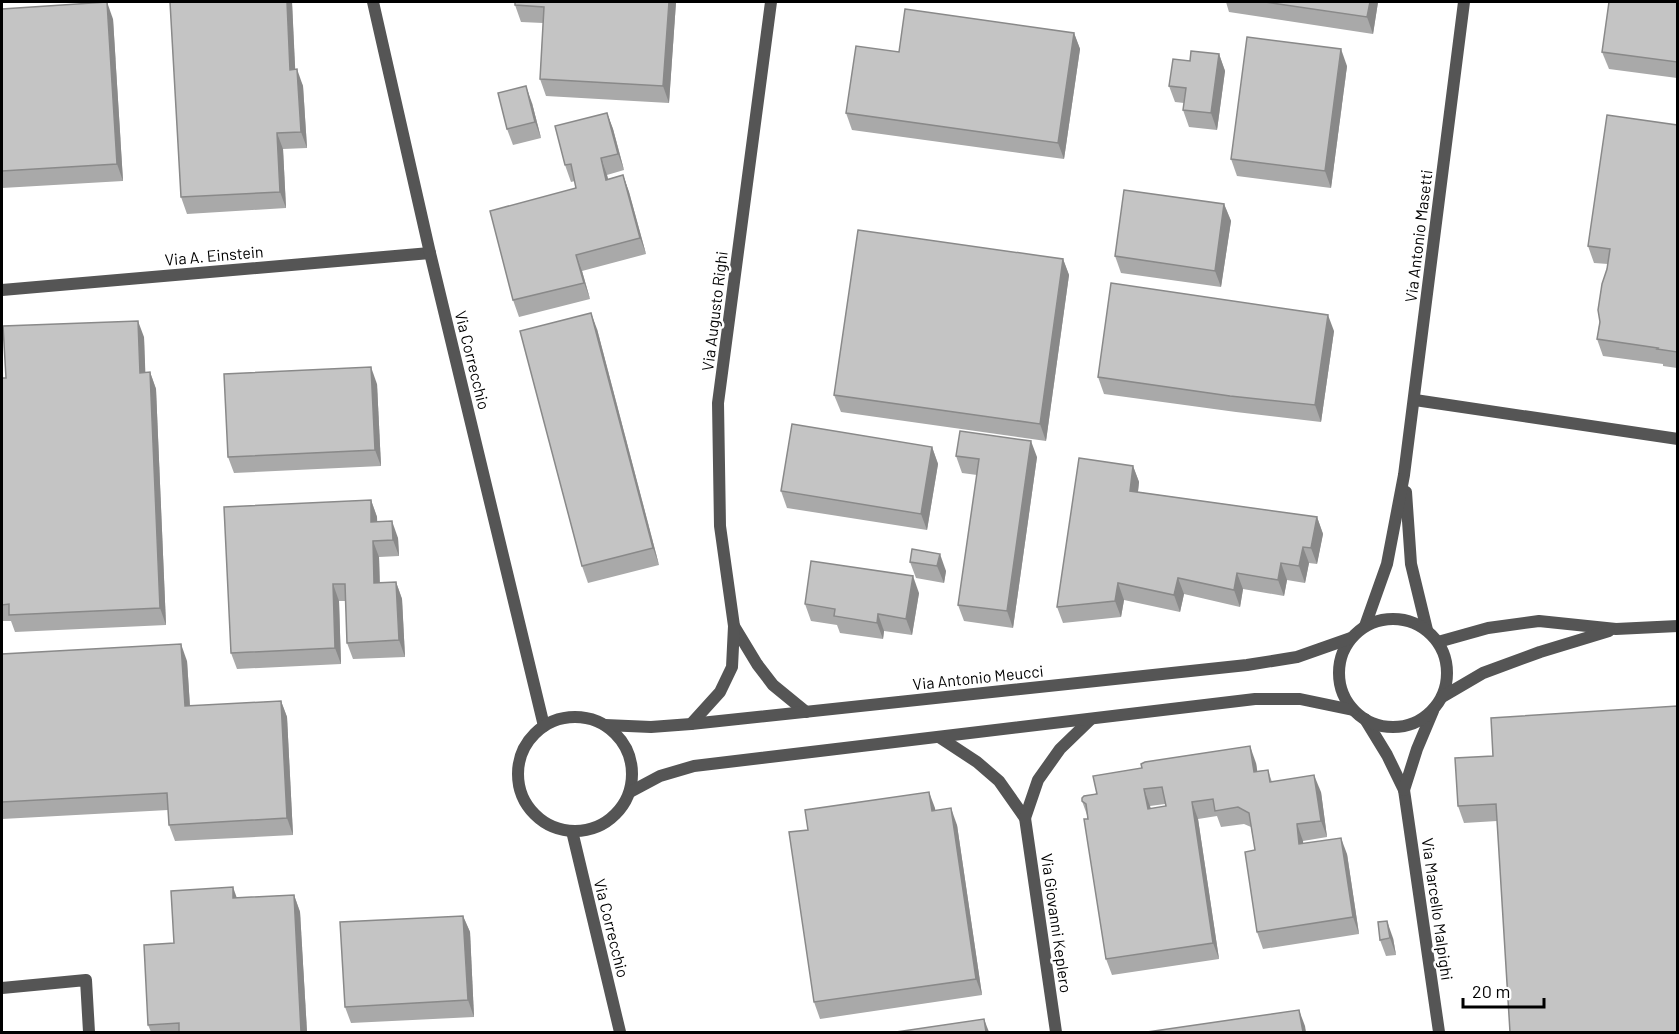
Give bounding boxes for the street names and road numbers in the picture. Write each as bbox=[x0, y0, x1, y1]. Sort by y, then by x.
street label: Via Antonio Masetti bbox=[1400, 169, 1436, 303]
street label: Via A. Einstein bbox=[164, 241, 264, 269]
street label: Via Augusto Righi bbox=[697, 250, 731, 372]
street label: Via Correcchio bbox=[452, 308, 494, 412]
street label: Via Antonio Meucci bbox=[912, 661, 1044, 693]
street label: Via Marcello Malpighi bbox=[1419, 836, 1457, 982]
street label: Via Giovanni Keplero bbox=[1038, 852, 1076, 994]
street label: Via Correcchio bbox=[591, 876, 633, 980]

